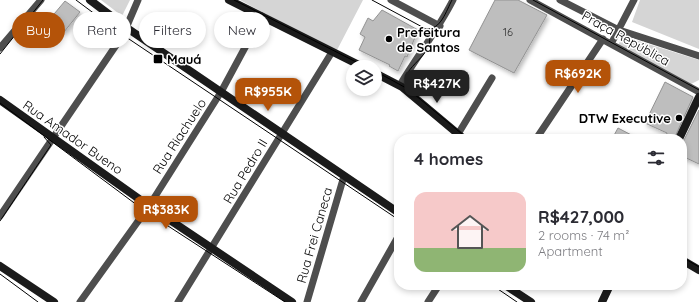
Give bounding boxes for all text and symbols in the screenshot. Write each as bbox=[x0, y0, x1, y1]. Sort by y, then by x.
street label: Praça República bbox=[579, 7, 673, 69]
chip: Buy bbox=[12, 12, 65, 48]
chip: Rent bbox=[73, 12, 131, 48]
chip: Filters bbox=[139, 12, 206, 48]
chip: New bbox=[214, 12, 270, 48]
place label: Prefeitura de Santos bbox=[397, 24, 461, 55]
house number: 16 bbox=[503, 25, 513, 39]
marker: Prefeitura de Santos bbox=[384, 34, 394, 44]
place label: Mauá bbox=[167, 51, 201, 67]
marker: Mauá bbox=[152, 53, 164, 65]
map controls bbox=[346, 60, 382, 96]
button: layers bbox=[346, 60, 382, 96]
pin: R$692K bbox=[545, 60, 611, 94]
text: R$692K bbox=[554, 65, 602, 81]
pin: R$427K bbox=[404, 70, 470, 104]
text: R$427K bbox=[413, 75, 461, 91]
pin: R$955K bbox=[235, 78, 301, 112]
text: R$955K bbox=[244, 83, 292, 99]
street label: Rua Riachuelo bbox=[149, 95, 209, 177]
street label: Rua Amador Bueno bbox=[20, 96, 126, 178]
place label: DTW Executive bbox=[579, 110, 671, 126]
marker: DTW Executive bbox=[674, 113, 684, 123]
street label: Rua Pedro II bbox=[219, 136, 271, 206]
icon: filters bbox=[645, 147, 667, 169]
text: 4 homes bbox=[414, 148, 483, 169]
street label: Rua Frei Caneca bbox=[293, 185, 335, 285]
pin: R$383K bbox=[133, 196, 199, 230]
text: R$383K bbox=[143, 201, 189, 217]
text: R$427,000 bbox=[538, 206, 624, 227]
icon: home bbox=[446, 208, 494, 256]
text: 2 rooms · 74 m² bbox=[538, 227, 629, 243]
text: Apartment bbox=[538, 243, 603, 259]

